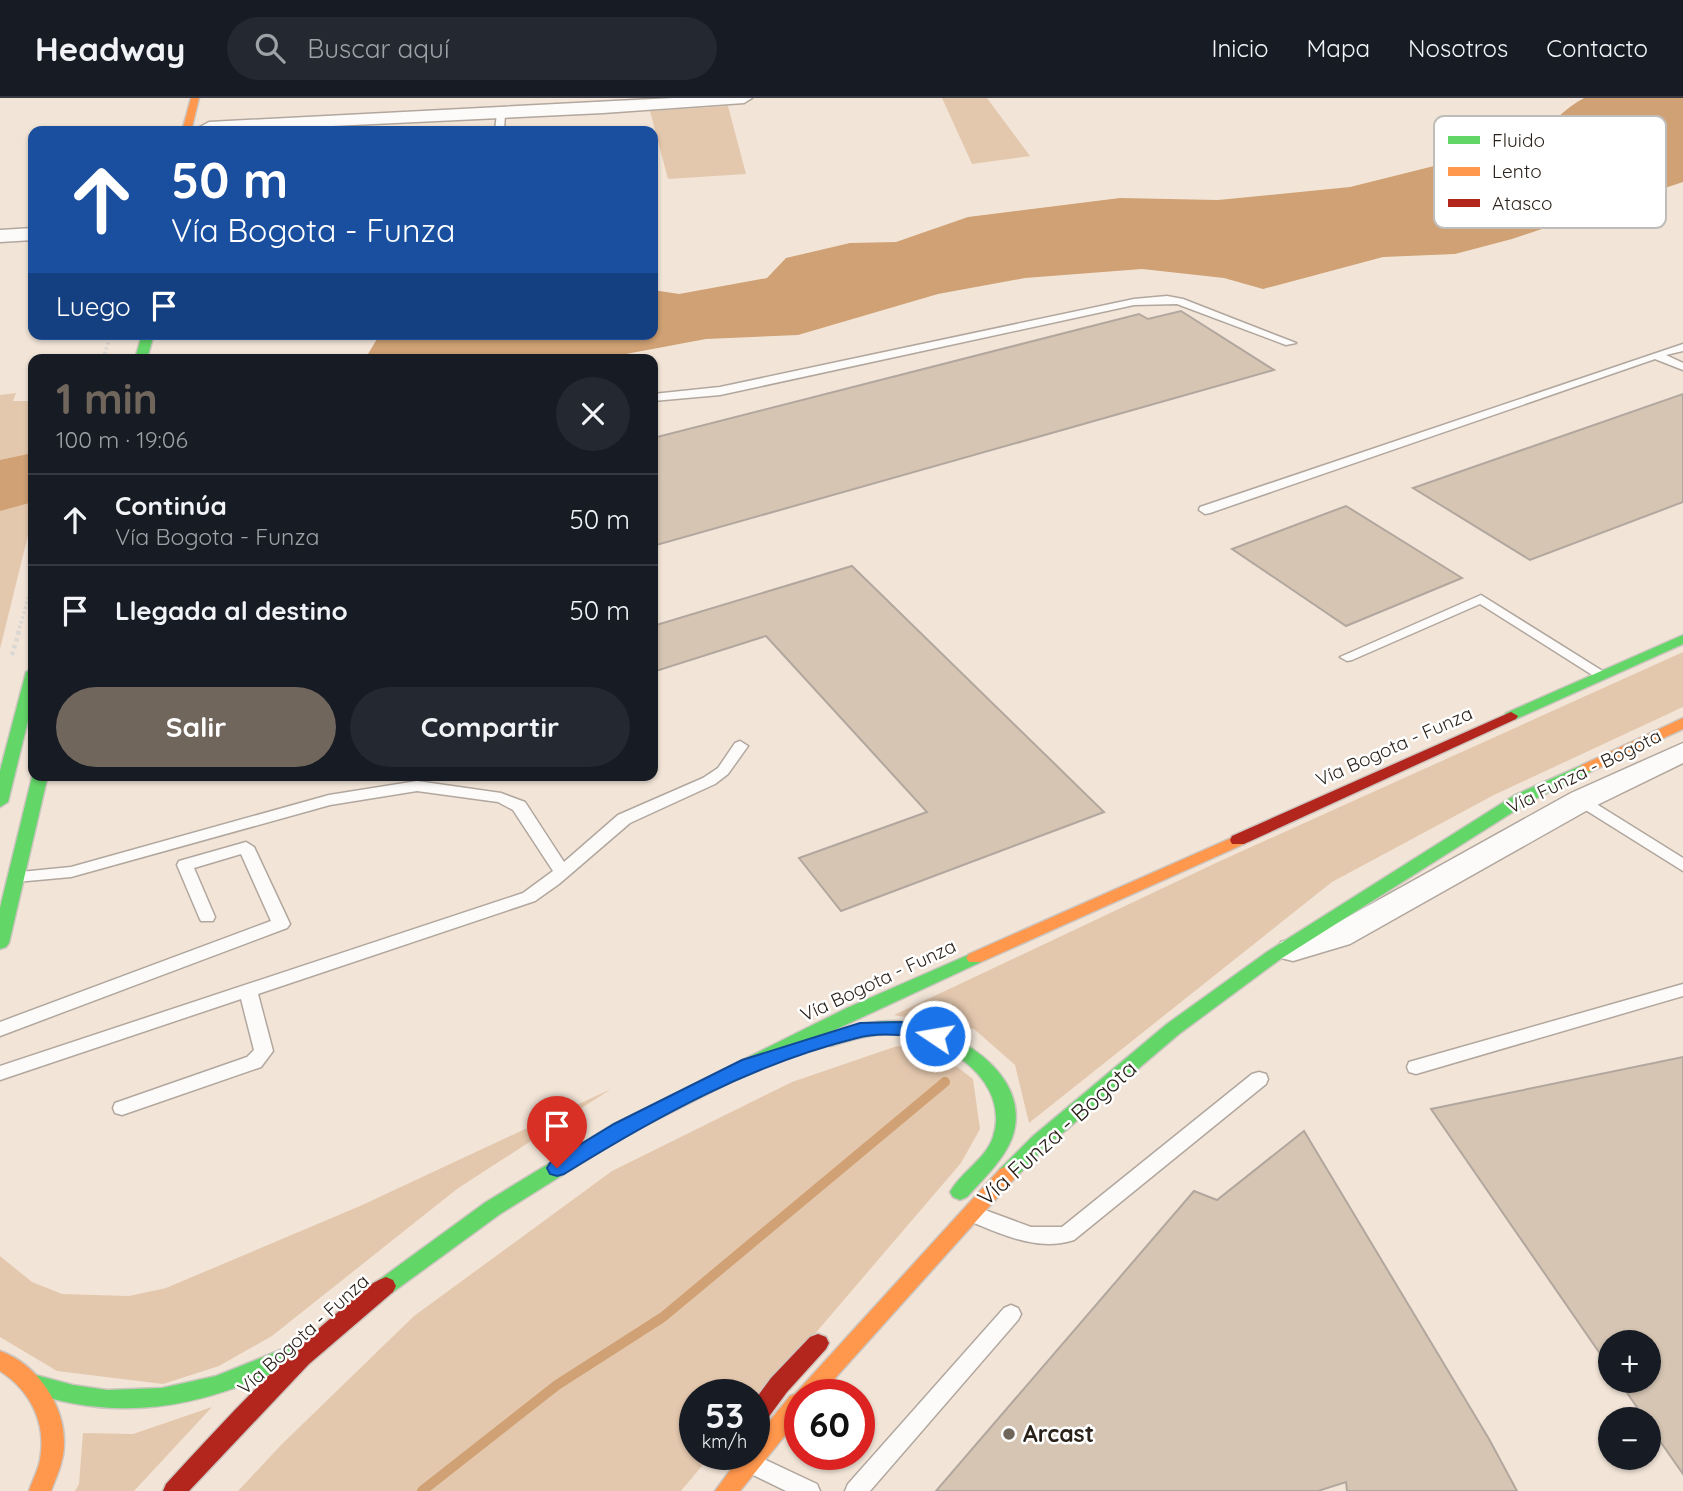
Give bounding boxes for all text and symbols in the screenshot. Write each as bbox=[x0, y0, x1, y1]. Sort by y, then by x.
search box bbox=[227, 17, 717, 80]
text: Headway bbox=[35, 28, 185, 69]
icon: search bbox=[251, 29, 289, 67]
text: Buscar aquí bbox=[307, 32, 449, 65]
text: Inicio bbox=[1211, 33, 1269, 63]
text: Mapa bbox=[1307, 33, 1370, 63]
text: Nosotros bbox=[1408, 33, 1508, 63]
text: Contacto bbox=[1546, 33, 1648, 63]
legend bbox=[1434, 116, 1666, 228]
text: Fluido bbox=[1492, 128, 1545, 152]
text: 50 m bbox=[171, 149, 288, 210]
icon: ahead bbox=[56, 154, 147, 245]
text: Lento bbox=[1492, 159, 1542, 183]
text: Atasco bbox=[1492, 191, 1552, 215]
text: Vía Bogota - Funza bbox=[171, 210, 455, 250]
icon: arrive bbox=[145, 287, 183, 325]
text: Luego bbox=[56, 290, 131, 323]
text: 1 min bbox=[56, 372, 158, 425]
button: close bbox=[556, 377, 630, 451]
text: 100 m · 19:06 bbox=[56, 425, 188, 454]
text: Continúa bbox=[115, 489, 227, 522]
icon: ahead bbox=[56, 501, 94, 539]
text: 50 m bbox=[570, 503, 630, 536]
text: Vía Bogota - Funza bbox=[115, 522, 319, 551]
icon: arrive bbox=[56, 592, 94, 630]
text: Llegada al destino bbox=[115, 594, 348, 627]
text: 50 m bbox=[570, 594, 630, 627]
button: Salir bbox=[56, 687, 336, 767]
button: Compartir bbox=[350, 687, 630, 767]
street label: Vía Bogota - Funza bbox=[1312, 701, 1476, 791]
street label: Vía Funza - Bogota bbox=[1503, 723, 1665, 819]
street label: Vía Bogota - Funza bbox=[796, 933, 960, 1027]
position arrow bbox=[898, 999, 972, 1073]
street label: Vía Funza - Bogota bbox=[971, 1053, 1142, 1212]
pin bbox=[527, 1096, 587, 1168]
icon: arrive bbox=[538, 1107, 576, 1145]
street label: Vía Bogota - Funza bbox=[232, 1269, 374, 1399]
map controls bbox=[1598, 1330, 1661, 1470]
button: + bbox=[1598, 1330, 1661, 1393]
speed limit sign: 60 bbox=[784, 1379, 875, 1470]
text: 53 bbox=[705, 1393, 744, 1437]
button: − bbox=[1598, 1407, 1661, 1470]
place label: Arcast bbox=[1023, 1419, 1094, 1448]
marker: Arcast bbox=[1001, 1426, 1017, 1442]
text: km/h bbox=[702, 1430, 747, 1453]

